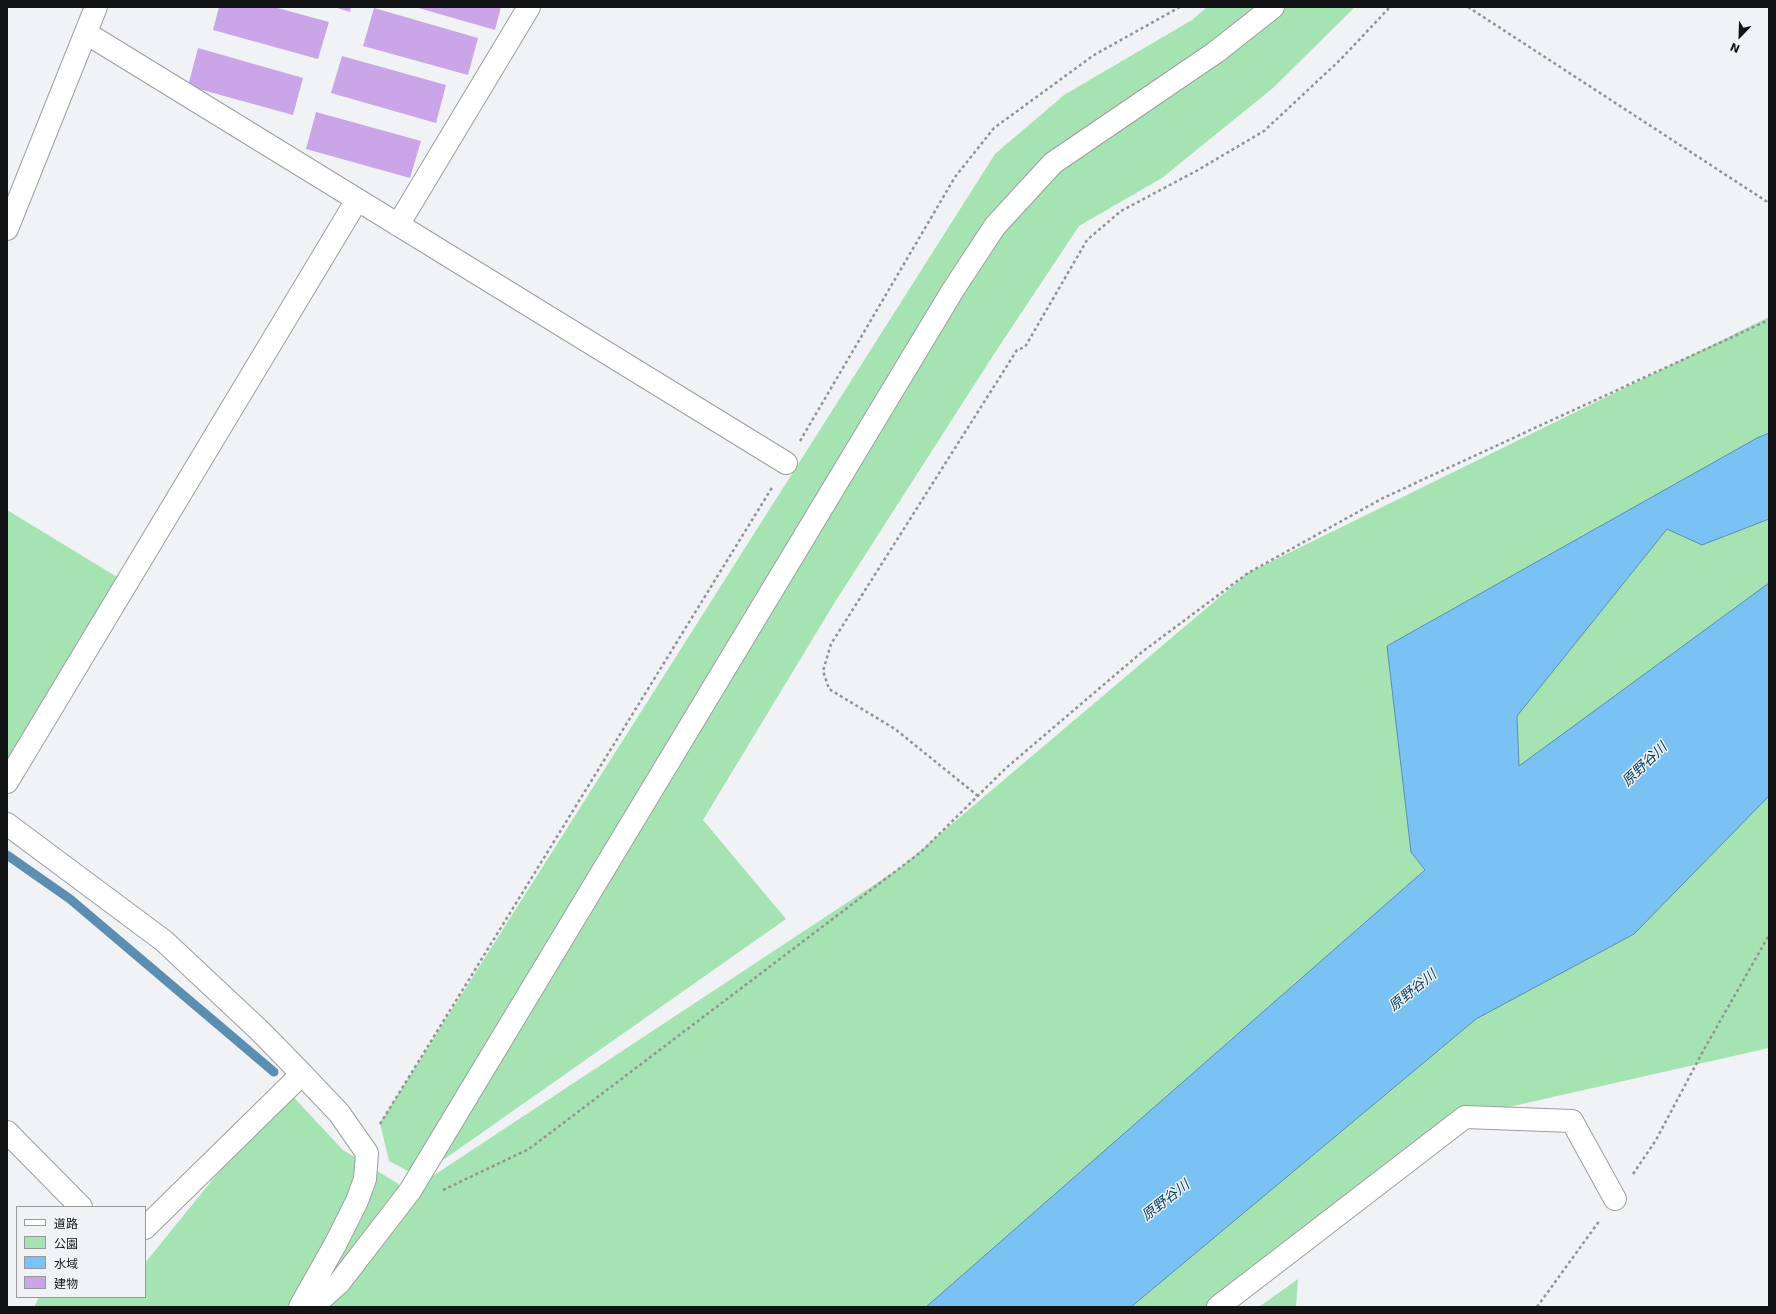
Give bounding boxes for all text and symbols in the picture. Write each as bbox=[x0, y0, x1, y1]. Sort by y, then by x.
north arrow bbox=[1720, 16, 1760, 56]
text: N bbox=[1728, 40, 1742, 55]
water label: 原野谷川 bbox=[1619, 740, 1671, 790]
water label: 原野谷川 bbox=[1386, 967, 1440, 1015]
water label: 原野谷川 bbox=[1139, 1177, 1193, 1225]
legend bbox=[16, 1206, 146, 1298]
text: 道路 bbox=[54, 1217, 78, 1231]
text: 公園 bbox=[54, 1237, 78, 1251]
text: 水域 bbox=[54, 1257, 78, 1271]
text: 建物 bbox=[54, 1277, 78, 1291]

